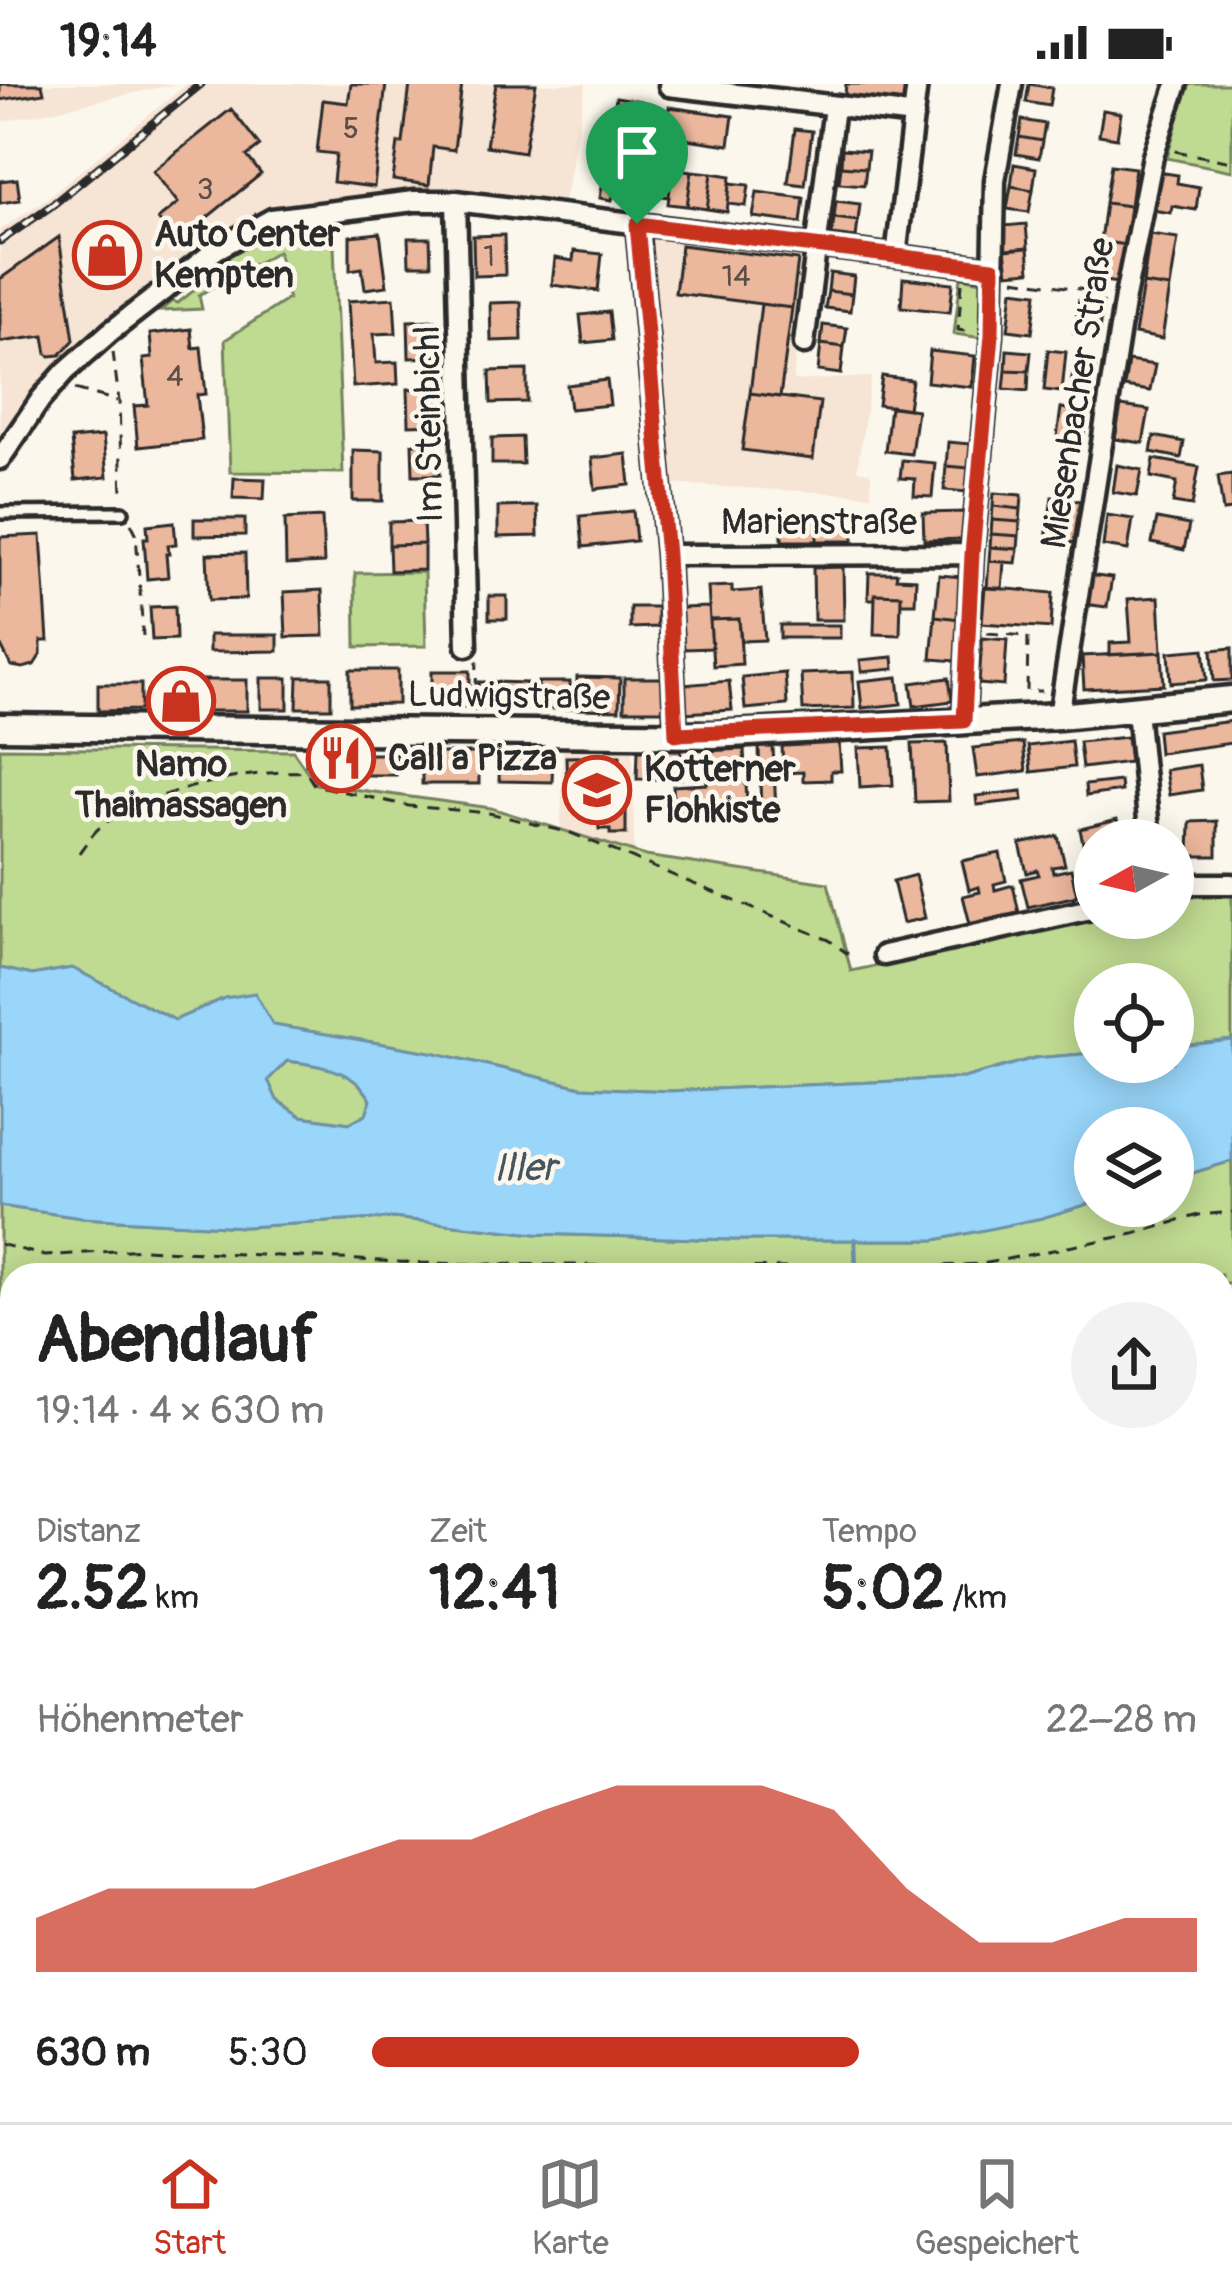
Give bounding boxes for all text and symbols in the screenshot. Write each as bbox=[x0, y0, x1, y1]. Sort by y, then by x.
text: 19:14 bbox=[60, 14, 156, 70]
pin bbox=[586, 101, 688, 224]
house number: 5 bbox=[343, 110, 359, 147]
icon: arrive bbox=[604, 119, 670, 185]
house number: 3 bbox=[197, 171, 213, 208]
place label: Auto Center Kempten bbox=[154, 212, 341, 298]
shop icon: Auto Center Kempten bbox=[72, 220, 142, 290]
street label: Miesenbacher Straße bbox=[1031, 234, 1125, 552]
house number: 1 bbox=[483, 238, 495, 275]
house number: 14 bbox=[721, 258, 751, 295]
street label: Im Steinbichl bbox=[405, 325, 453, 523]
house number: 4 bbox=[166, 358, 184, 395]
street label: Marienstraße bbox=[721, 500, 917, 545]
shop icon: Namo Thaimassagen bbox=[146, 666, 216, 736]
street label: Ludwigstraße bbox=[407, 672, 611, 720]
restaurant icon: Call a Pizza bbox=[306, 723, 376, 793]
place label: Call a Pizza bbox=[388, 736, 557, 781]
place label: Namo Thaimassagen bbox=[75, 742, 287, 828]
place label: Kotterner Flohkiste bbox=[644, 747, 797, 833]
school or university icon: Kotterner Flohkiste bbox=[562, 755, 632, 825]
north arrow bbox=[1074, 819, 1194, 939]
map controls bbox=[1074, 819, 1194, 1227]
button: locate bbox=[1074, 963, 1194, 1083]
button: layers bbox=[1074, 1107, 1194, 1227]
water label: Iller bbox=[493, 1143, 562, 1193]
text: Abendlauf bbox=[36, 1299, 317, 1382]
button: share bbox=[1071, 1302, 1197, 1428]
text: 19:14 · 4 × 630 m bbox=[36, 1386, 324, 1435]
text: Distanz bbox=[36, 1511, 141, 1552]
text: Zeit bbox=[429, 1511, 487, 1552]
text: Tempo bbox=[822, 1511, 917, 1552]
text: 2.52 bbox=[36, 1552, 149, 1627]
text: 12:41 bbox=[429, 1552, 560, 1627]
text: 5:02 bbox=[822, 1552, 945, 1627]
text: km bbox=[149, 1577, 199, 1618]
text: /km bbox=[945, 1577, 1007, 1618]
text: Höhenmeter bbox=[36, 1695, 244, 1744]
text: 22–28 m bbox=[1046, 1695, 1197, 1744]
text: 630 m bbox=[36, 2028, 150, 2077]
text: 5:30 bbox=[228, 2028, 308, 2077]
tab: Start bbox=[153, 2151, 226, 2264]
tab: Karte bbox=[532, 2151, 609, 2264]
tab: Gespeichert bbox=[915, 2151, 1079, 2264]

